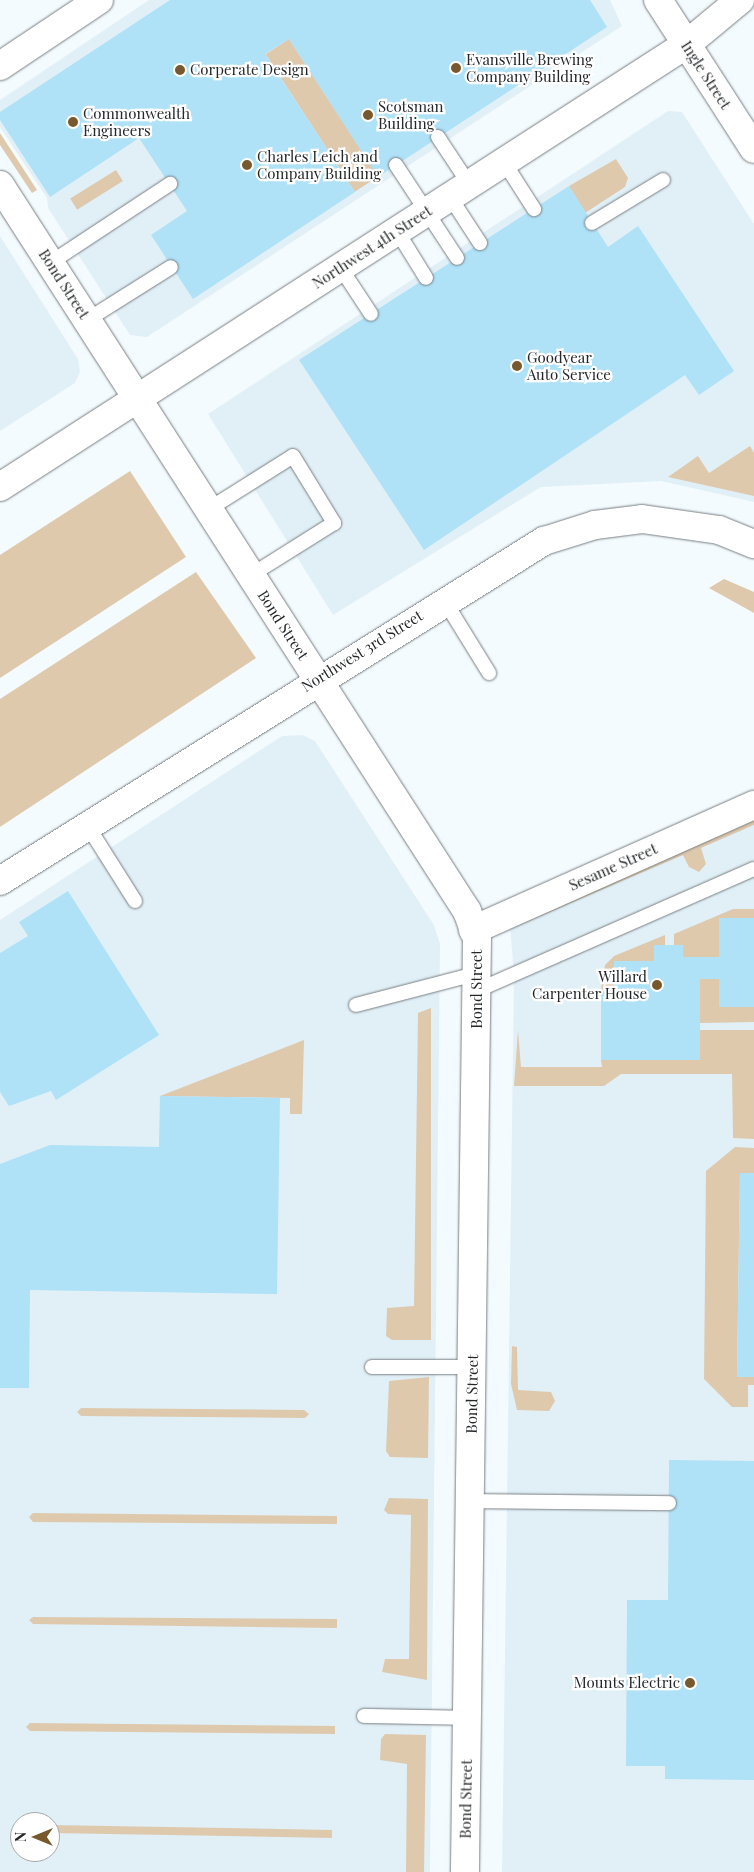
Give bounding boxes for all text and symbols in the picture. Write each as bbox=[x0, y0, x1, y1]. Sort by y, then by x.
street label: Ingle Street bbox=[677, 38, 735, 112]
place label: Evansville Brewing Company Building bbox=[466, 50, 593, 85]
place label: Corperate Design bbox=[190, 61, 309, 79]
marker: Evansville Brewing Company Building bbox=[450, 62, 462, 74]
marker: Corperate Design bbox=[174, 64, 186, 76]
place label: Scotsman Building bbox=[378, 97, 443, 132]
place label: Commonwealth Engineers bbox=[83, 104, 190, 139]
marker: Scotsman Building bbox=[362, 109, 374, 121]
marker: Commonwealth Engineers bbox=[67, 116, 79, 128]
place label: Charles Leich and Company Building bbox=[257, 147, 382, 182]
marker: Charles Leich and Company Building bbox=[241, 159, 253, 171]
street label: Northwest 4th Street bbox=[309, 201, 435, 293]
street label: Bond Street bbox=[35, 246, 93, 322]
place label: Goodyear Auto Service bbox=[527, 348, 611, 383]
marker: Goodyear Auto Service bbox=[511, 360, 523, 372]
street label: Bond Street bbox=[254, 587, 312, 663]
street label: Northwest 3rd Street bbox=[298, 606, 426, 696]
street label: Sesame Street bbox=[566, 840, 660, 894]
street label: Bond Street bbox=[468, 949, 486, 1029]
place label: Willard Carpenter House bbox=[532, 967, 647, 1002]
marker: Willard Carpenter House bbox=[651, 979, 663, 991]
street label: Bond Street bbox=[462, 1354, 482, 1434]
place label: Mounts Electric bbox=[574, 1674, 680, 1692]
marker: Mounts Electric bbox=[684, 1677, 696, 1689]
street label: Bond Street bbox=[456, 1759, 476, 1839]
north arrow bbox=[10, 1812, 60, 1862]
text: N bbox=[11, 1832, 30, 1842]

